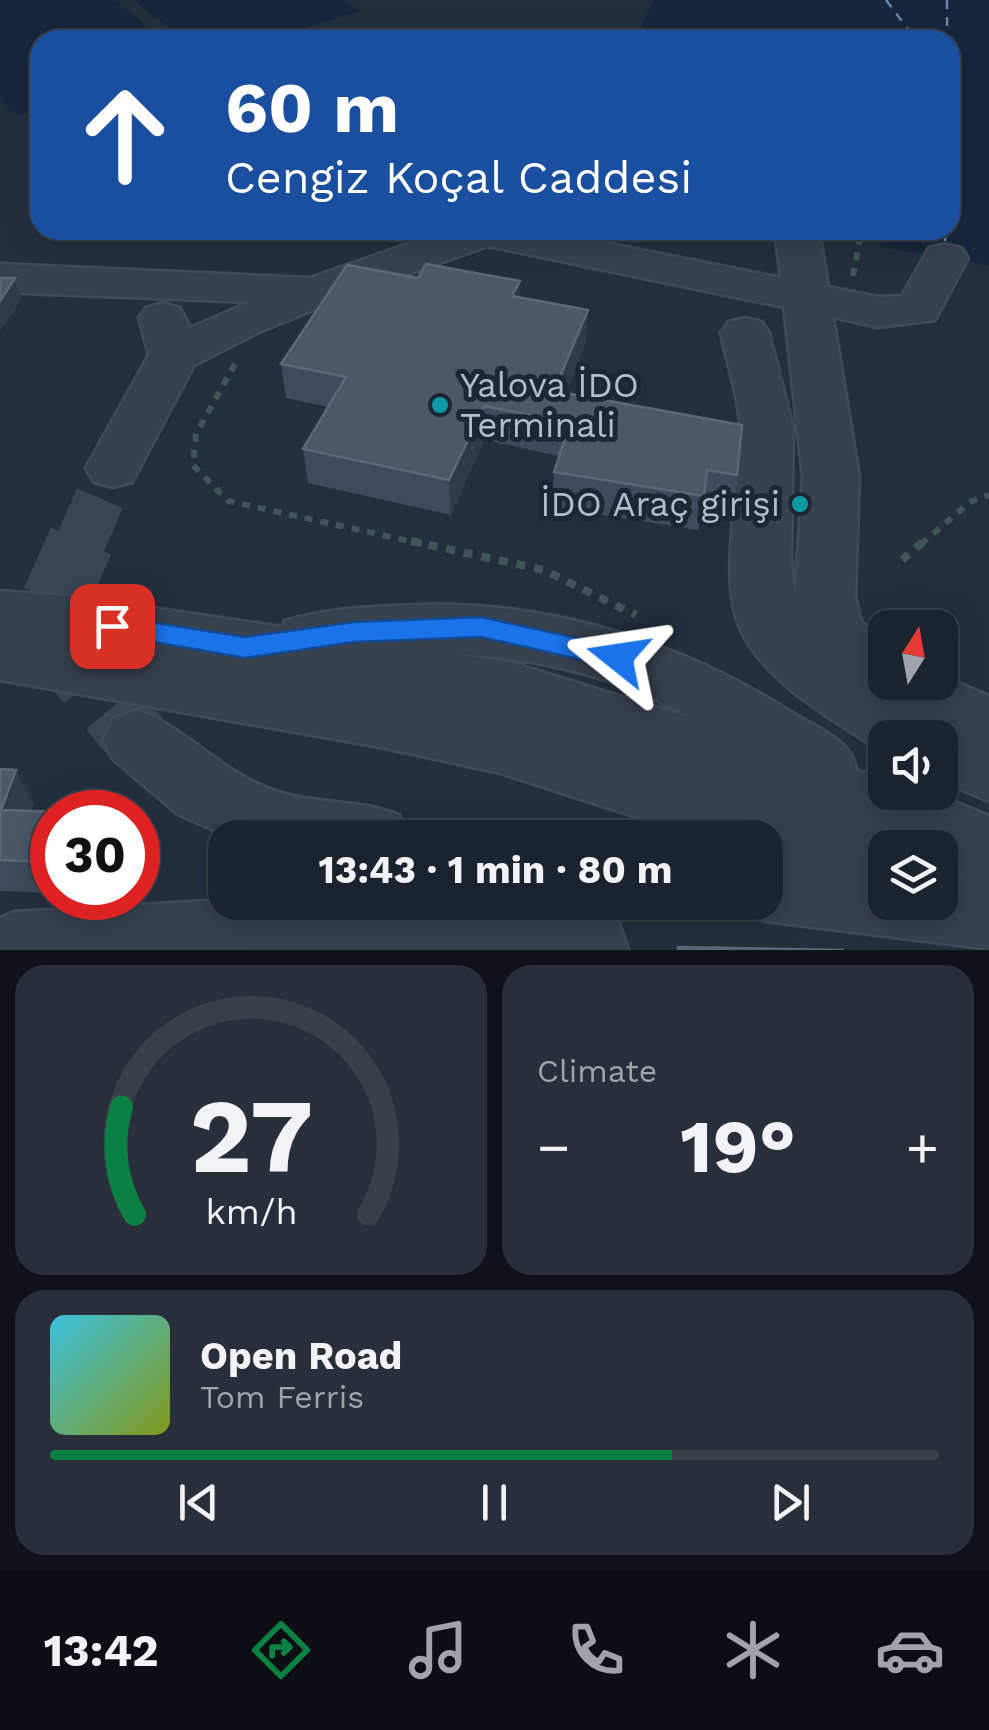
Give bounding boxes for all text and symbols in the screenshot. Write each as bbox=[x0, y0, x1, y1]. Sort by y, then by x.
text: 60 m bbox=[225, 67, 399, 149]
icon: ahead bbox=[60, 70, 190, 200]
text: Cengiz Koçal Caddesi bbox=[225, 151, 692, 204]
place label: Yalova İDO Terminali bbox=[460, 364, 639, 446]
marker: Yalova İDO Terminali bbox=[429, 394, 451, 416]
place label: İDO Araç girişi bbox=[540, 483, 780, 525]
marker: İDO Araç girişi bbox=[789, 493, 811, 515]
pin bbox=[70, 584, 155, 669]
icon: arrive bbox=[85, 599, 140, 654]
position arrow bbox=[566, 605, 670, 709]
north arrow bbox=[868, 610, 958, 700]
map controls bbox=[868, 610, 958, 920]
button: sound bbox=[868, 720, 958, 810]
speed limit sign: 30 bbox=[30, 790, 160, 920]
button: layers bbox=[868, 830, 958, 920]
text: 13:43 · 1 min · 80 m bbox=[318, 848, 673, 892]
text: Climate bbox=[537, 1052, 657, 1090]
text: 27 bbox=[189, 1075, 313, 1197]
text: 19° bbox=[680, 1102, 796, 1190]
text: − bbox=[537, 1115, 570, 1179]
text: + bbox=[906, 1115, 939, 1179]
text: km/h bbox=[205, 1191, 297, 1233]
text: Open Road bbox=[200, 1334, 402, 1378]
text: Tom Ferris bbox=[200, 1378, 364, 1416]
icon: previous bbox=[171, 1475, 226, 1530]
icon: pause bbox=[467, 1475, 522, 1530]
icon: next bbox=[763, 1475, 818, 1530]
icon: directions bbox=[246, 1615, 316, 1685]
icon: music bbox=[403, 1615, 473, 1685]
icon: phone bbox=[561, 1615, 631, 1685]
icon: climate bbox=[718, 1615, 788, 1685]
icon: car bbox=[875, 1615, 945, 1685]
text: 13:42 bbox=[44, 1624, 159, 1677]

